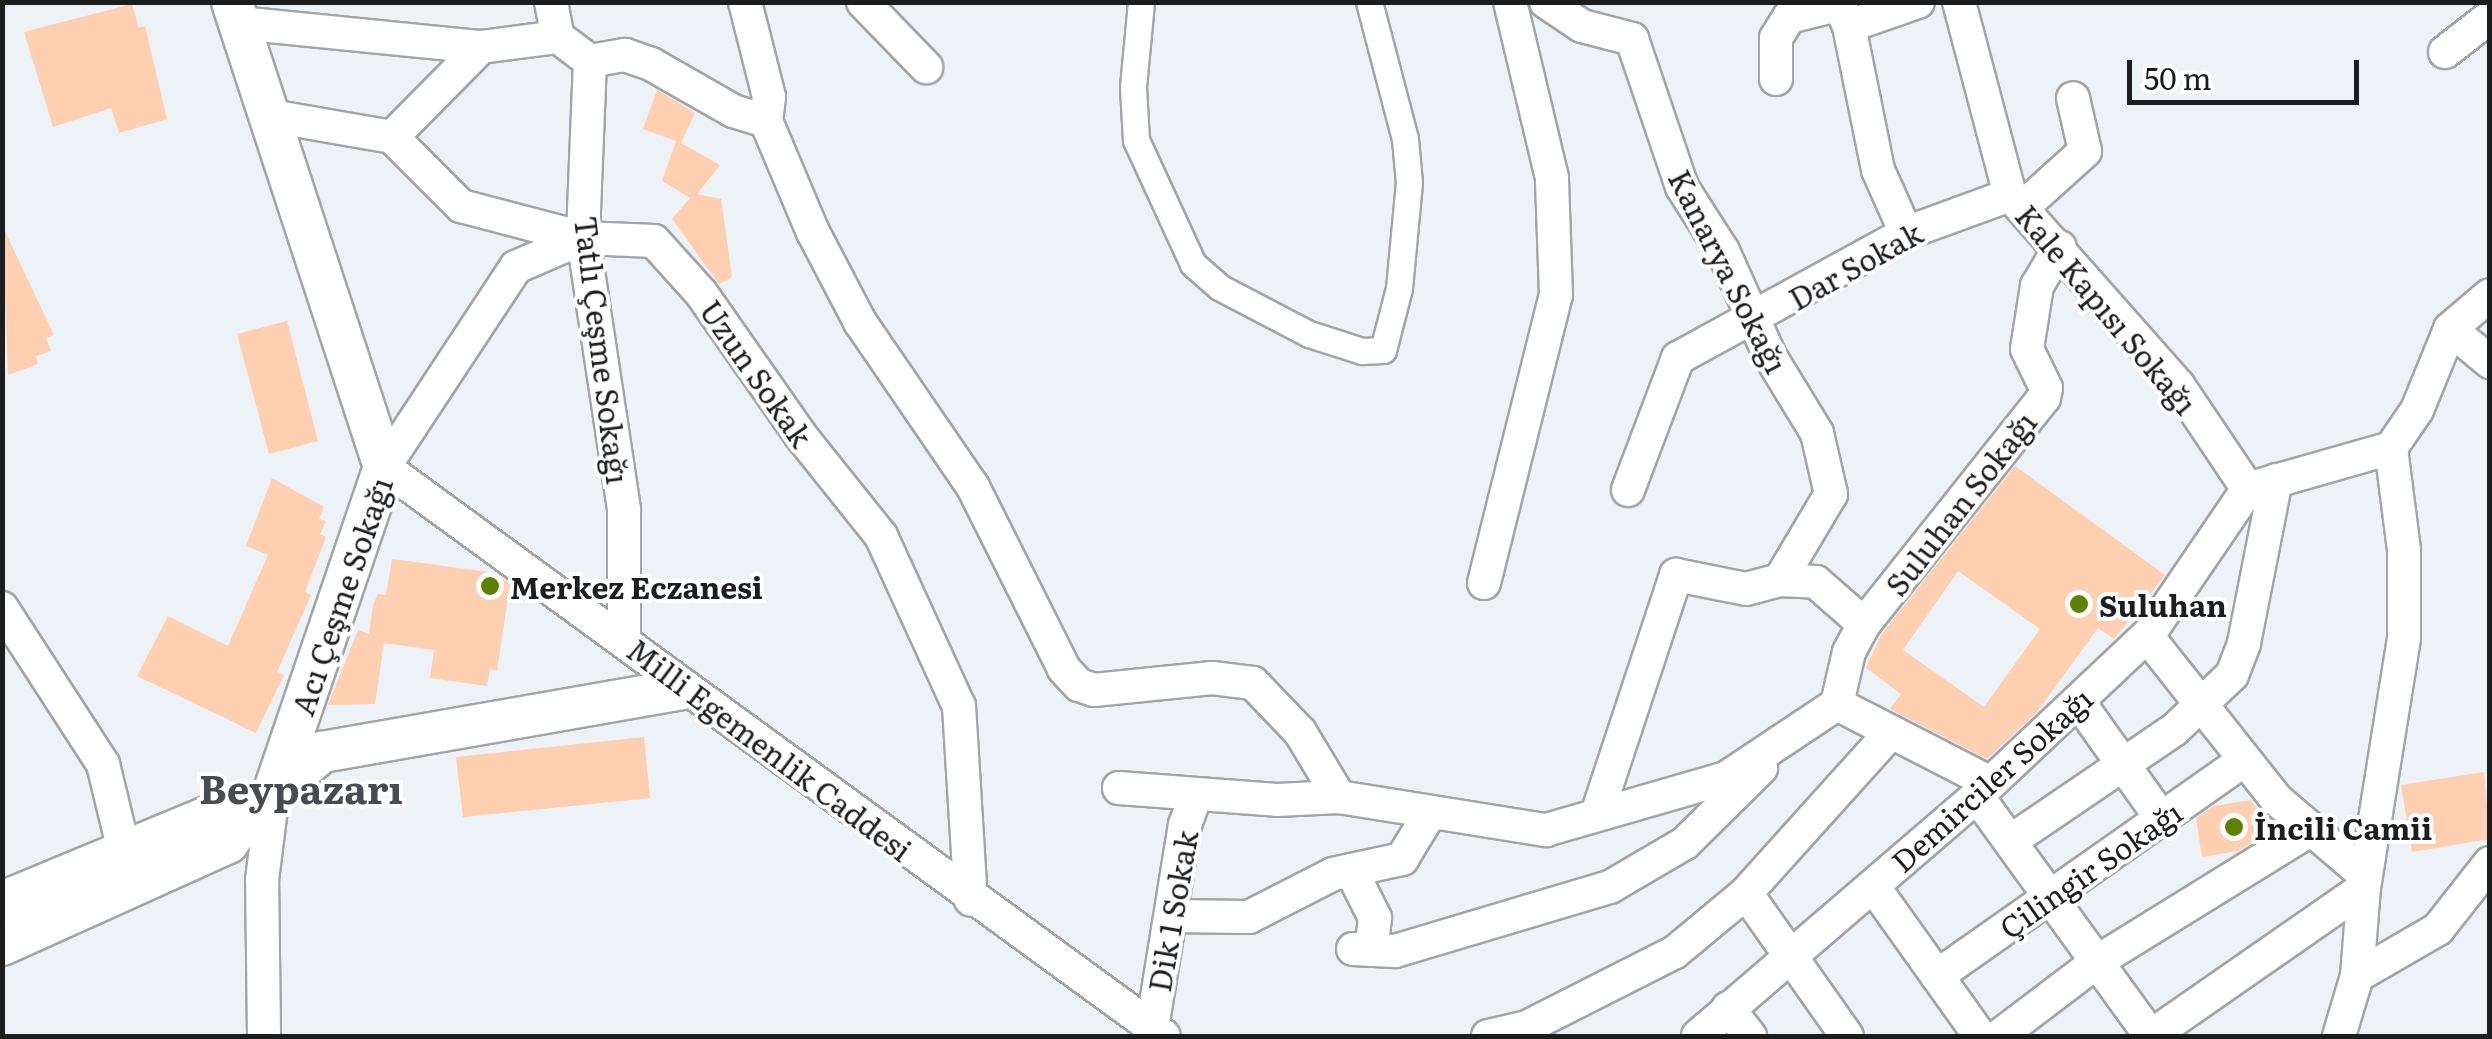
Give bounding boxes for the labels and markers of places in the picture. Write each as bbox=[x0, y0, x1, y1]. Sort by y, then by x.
place label: Merkez Eczanesi bbox=[510, 568, 763, 604]
marker: Merkez Eczanesi bbox=[479, 575, 501, 597]
place label: Suluhan bbox=[2099, 586, 2227, 622]
marker: Suluhan bbox=[2068, 593, 2090, 615]
place label: İncili Camii bbox=[2254, 809, 2432, 845]
marker: İncili Camii bbox=[2223, 816, 2245, 838]

